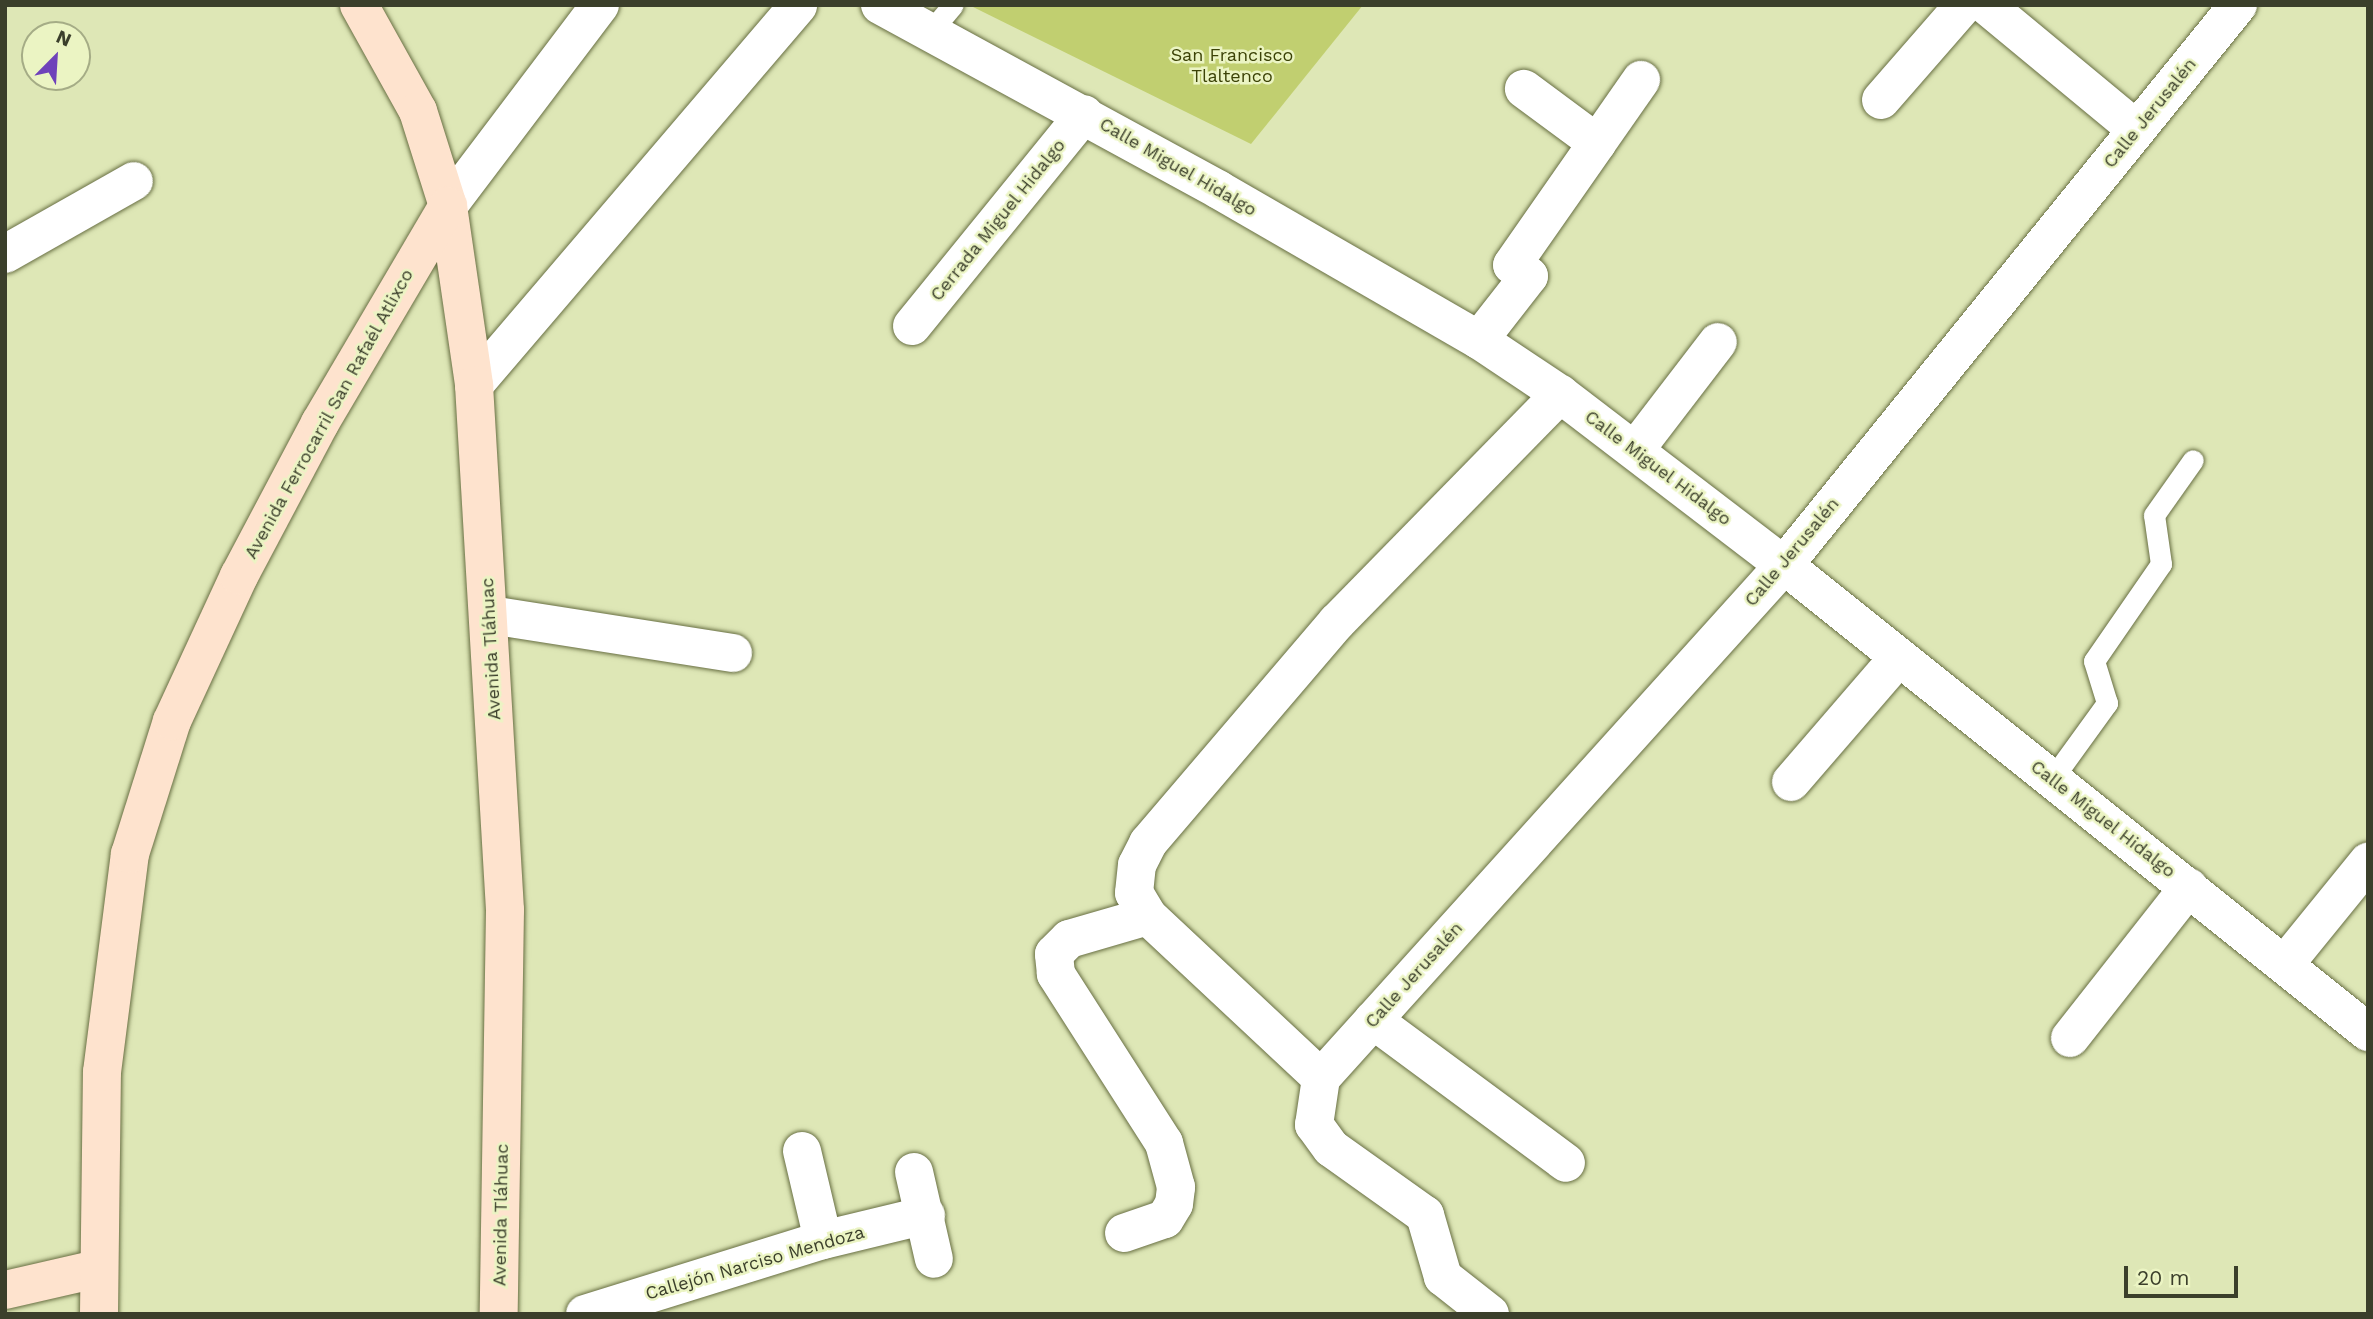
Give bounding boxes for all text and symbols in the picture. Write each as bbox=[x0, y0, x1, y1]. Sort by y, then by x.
north arrow bbox=[21, 21, 91, 91]
text: N bbox=[53, 25, 75, 52]
park label: San Francisco Tlaltenco bbox=[1171, 45, 1293, 88]
street label: Calle Jerusalén bbox=[2099, 53, 2201, 173]
street label: Calle Miguel Hidalgo bbox=[1095, 113, 1261, 221]
street label: Cerrada Miguel Hidalgo bbox=[926, 134, 1070, 306]
street label: Avenida Ferrocarril San Rafaél Atlixco bbox=[239, 264, 419, 564]
street label: Calle Miguel Hidalgo bbox=[1580, 406, 1736, 530]
street label: Calle Jerusalén bbox=[1740, 493, 1844, 611]
street label: Avenida Tláhuac bbox=[476, 577, 506, 721]
street label: Calle Miguel Hidalgo bbox=[2026, 756, 2180, 882]
street label: Calle Jerusalén bbox=[1361, 917, 1467, 1033]
street label: Avenida Tláhuac bbox=[489, 1143, 513, 1287]
street label: Callejón Narciso Mendoza bbox=[643, 1221, 867, 1305]
scale bar bbox=[2128, 1252, 2242, 1296]
text: 20 m bbox=[2137, 1265, 2189, 1290]

